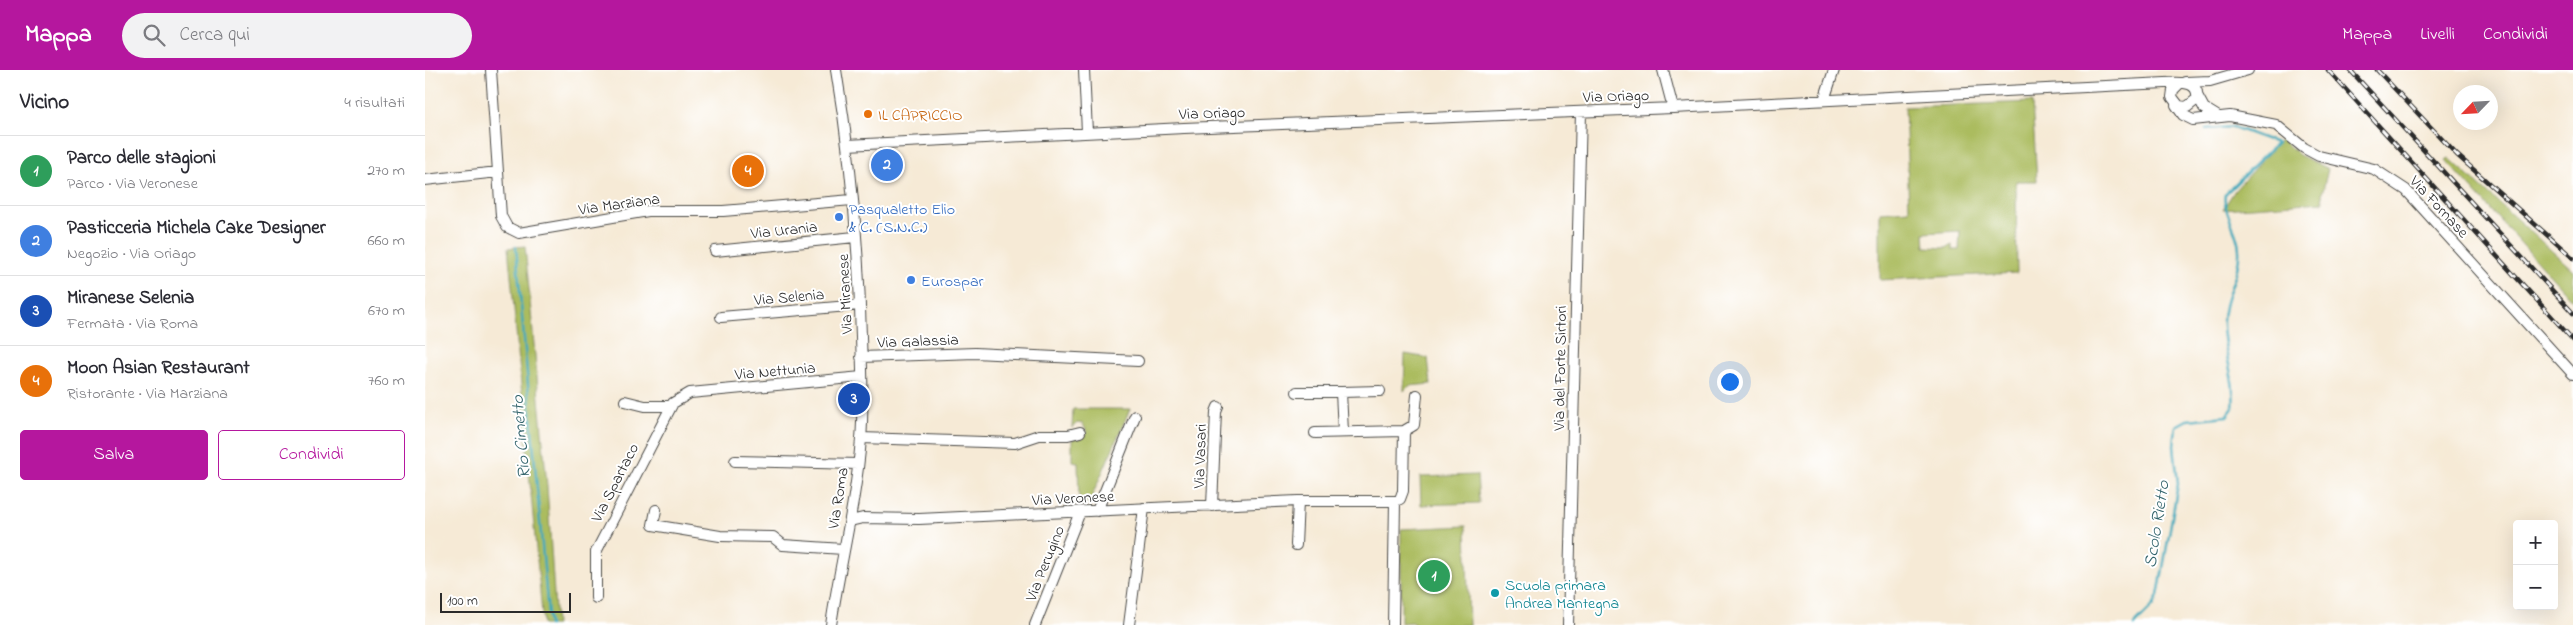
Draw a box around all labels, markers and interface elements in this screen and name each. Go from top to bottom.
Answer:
search box [122,13,472,58]
text: Mappa [25,18,92,53]
icon: search [140,21,168,49]
text: Cerca qui [180,22,250,49]
text: Mappa [2342,22,2392,48]
text: Livelli [2420,22,2455,48]
text: Condividi [2483,22,2548,48]
street label: Via Oriago [1581,84,1650,110]
north arrow [2453,85,2498,130]
text: Vicino [20,88,69,118]
text: 4 risultati [344,91,405,115]
street label: Via Oriago [1177,101,1246,127]
place label: IL CAPRICCIO [878,104,963,128]
marker: IL CAPRICCIO [862,108,874,120]
text: Parco delle stagioni [67,145,216,172]
pin: 2 [871,146,903,184]
pin: 4 [732,152,764,190]
text: 1 [33,159,39,183]
text: 270 m [367,159,405,183]
street label: Via Fornase [2403,170,2474,245]
text: Parco · Via Veronese [67,172,198,196]
street label: Via Marziana [576,187,662,223]
place label: Pasqualetto Elio & C. (S.N.C.) [849,198,955,240]
marker: Pasqualetto Elio & C. (S.N.C.) [833,211,845,223]
text: Pasticceria Michela Cake Designer [67,215,326,242]
street label: Via Urania [749,216,819,247]
text: 2 [32,229,40,253]
text: 660 m [368,229,405,253]
text: Negozio · Via Oriago [67,242,196,266]
street label: Via Miranese [832,252,860,336]
place label: Eurospar [921,270,984,294]
marker: Eurospar [905,274,917,286]
street label: Via Selenia [752,283,825,313]
text: Miranese Selenia [67,285,194,312]
text: 3 [33,299,39,323]
text: 670 m [368,299,405,323]
street label: Via del Forte Sirtori [1548,305,1574,432]
text: Fermata · Via Roma [67,312,198,336]
street label: Via Galassia [876,329,959,355]
text: Moon Asian Restaurant [67,355,250,382]
street label: Via Nettunia [733,357,817,388]
text: 4 [33,369,39,393]
text: 760 m [368,369,405,393]
your location [1717,369,1743,395]
pin: 3 [838,380,870,418]
text: Ristorante · Via Marziana [67,382,228,406]
water label: Rio Cimetto [505,393,539,480]
street label: Via Vasari [1188,423,1214,490]
button: Salva [20,430,208,480]
button: Condividi [218,430,405,480]
street label: Via Spartaco [585,439,646,527]
street label: Via Roma [822,466,856,532]
water label: Scolo Rietto [2138,478,2178,570]
street label: Via Veronese [1030,485,1116,513]
map controls [2513,520,2558,610]
button: + [2513,520,2558,565]
street label: Via Perugino [1019,522,1072,606]
pin: 1 [1418,557,1450,595]
button: − [2513,565,2558,610]
place label: Scuola primara Andrea Mantegna [1505,574,1619,616]
marker: Scuola primara Andrea Mantegna [1489,587,1501,599]
scale bar [440,590,571,613]
text: 100 m [447,591,478,612]

